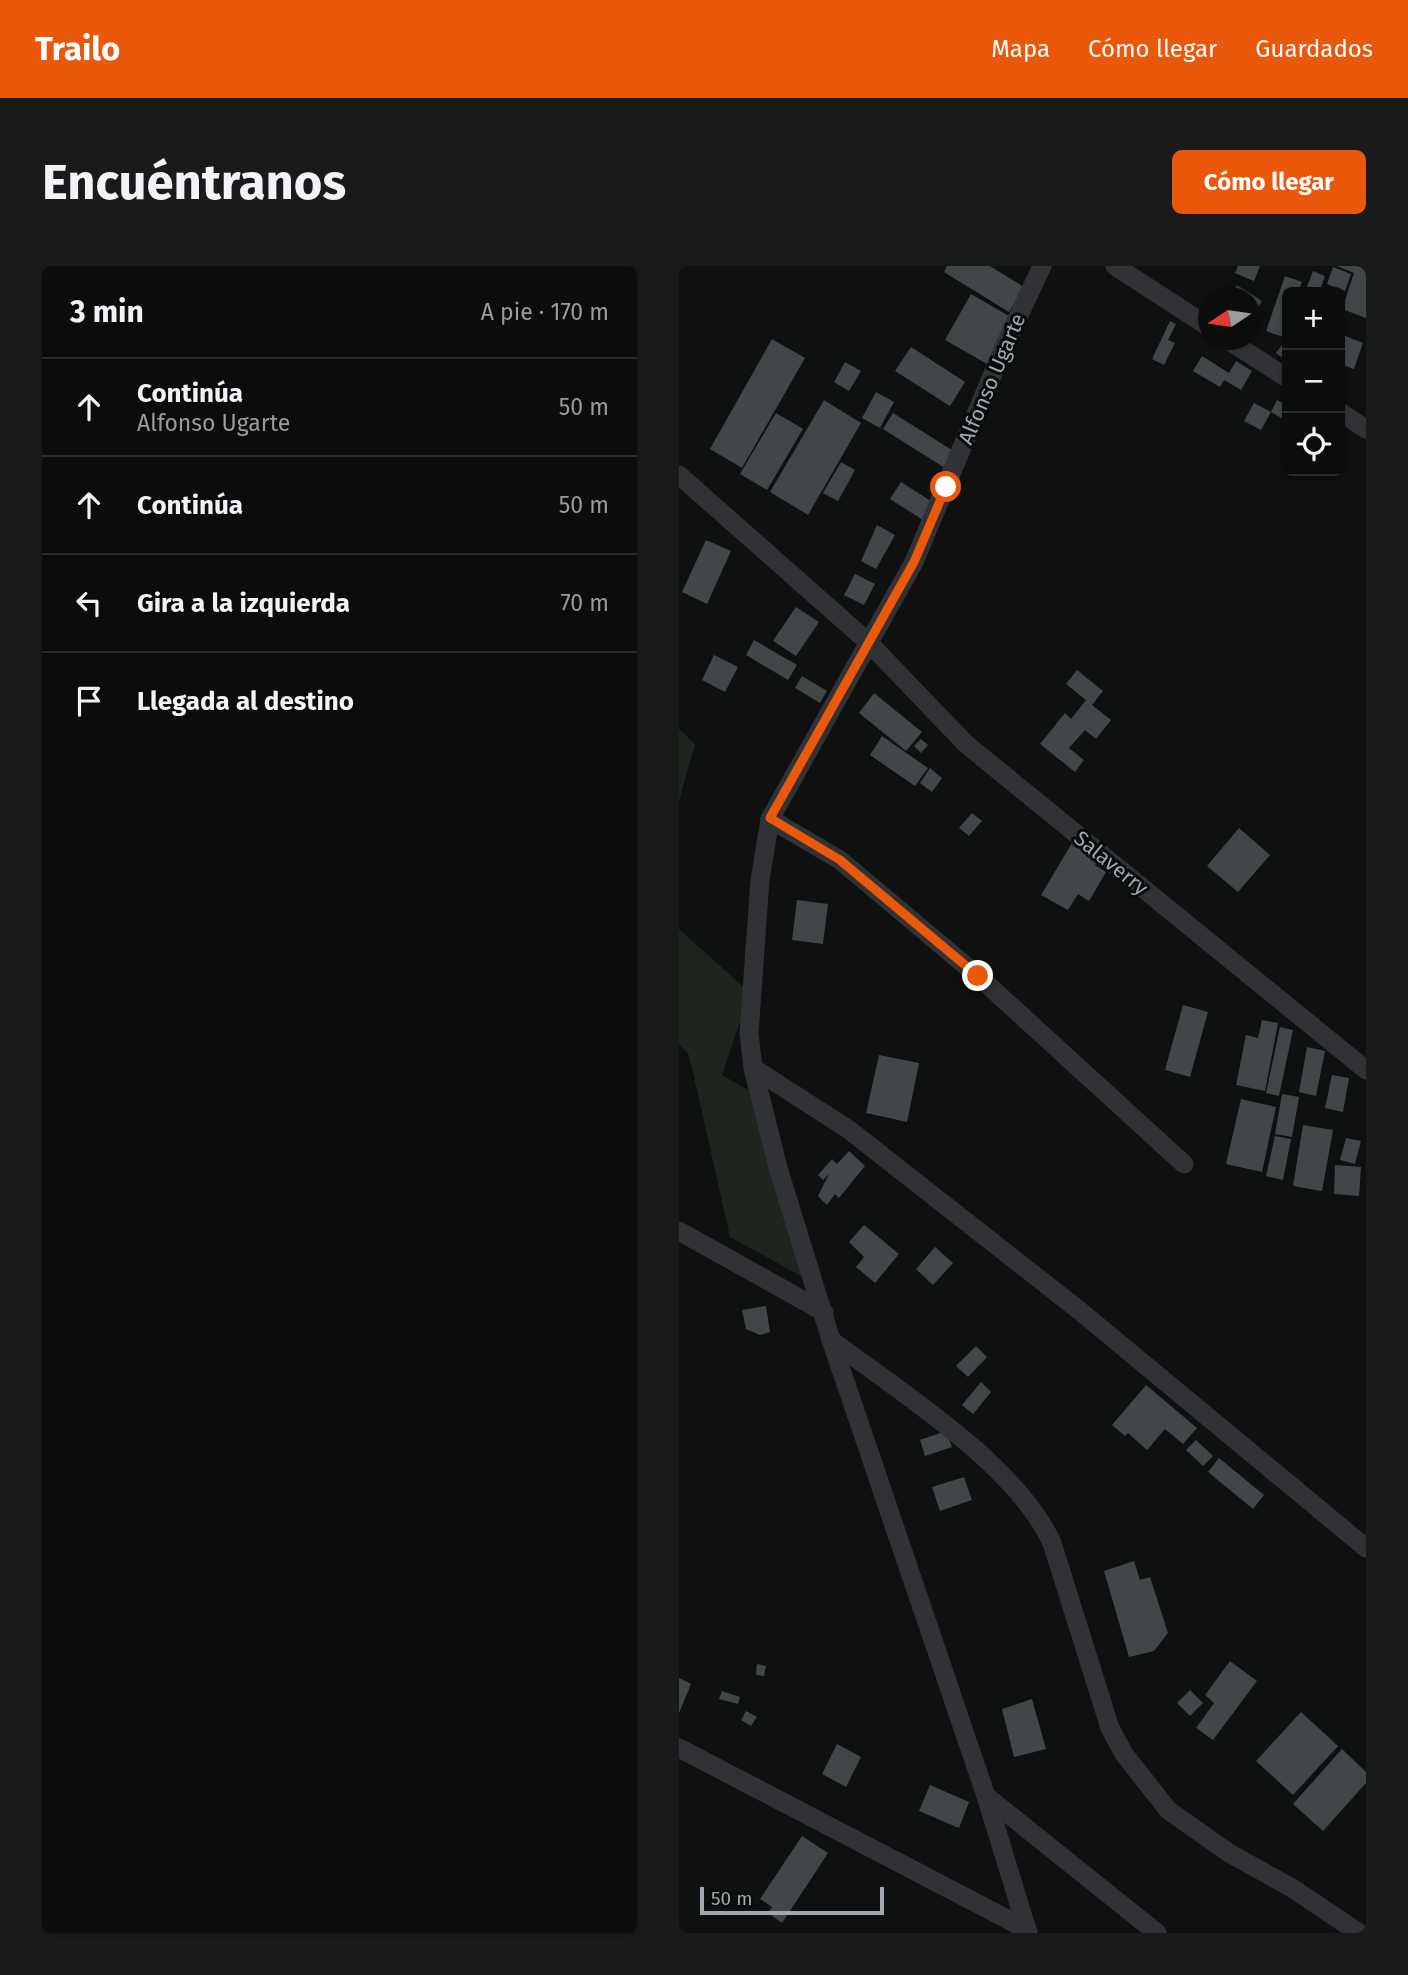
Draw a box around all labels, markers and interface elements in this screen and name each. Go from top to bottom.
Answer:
text: Trailo [35,29,120,69]
text: Mapa [991,35,1050,63]
text: Cómo llegar [1088,35,1217,63]
text: Guardados [1255,35,1373,63]
button: Cómo llegar [1172,150,1366,214]
text: Encuéntranos [42,153,346,212]
north arrow [1198,287,1261,350]
map controls [1282,287,1345,476]
button: + [1282,287,1345,350]
text: 3 min [70,294,144,330]
text: A pie · 170 m [481,298,609,326]
street label: Alfonso Ugarte [953,310,1031,448]
button: − [1282,350,1345,413]
text: Continúa [137,378,243,409]
icon: ahead [70,388,108,426]
text: 50 m [559,393,609,421]
text: Alfonso Ugarte [137,409,290,437]
button: locate [1282,413,1345,476]
route start [930,471,961,502]
icon: ahead [70,486,108,524]
text: Continúa [137,490,243,521]
text: 50 m [559,491,609,519]
icon: left [70,584,108,622]
text: Gira a la izquierda [137,588,350,619]
text: 70 m [560,589,609,617]
icon: arrive [70,682,108,720]
text: Llegada al destino [137,686,354,717]
street label: Salaverry [1069,825,1154,901]
route end [962,960,993,991]
scale bar [700,1884,884,1916]
text: 50 m [711,1887,752,1910]

